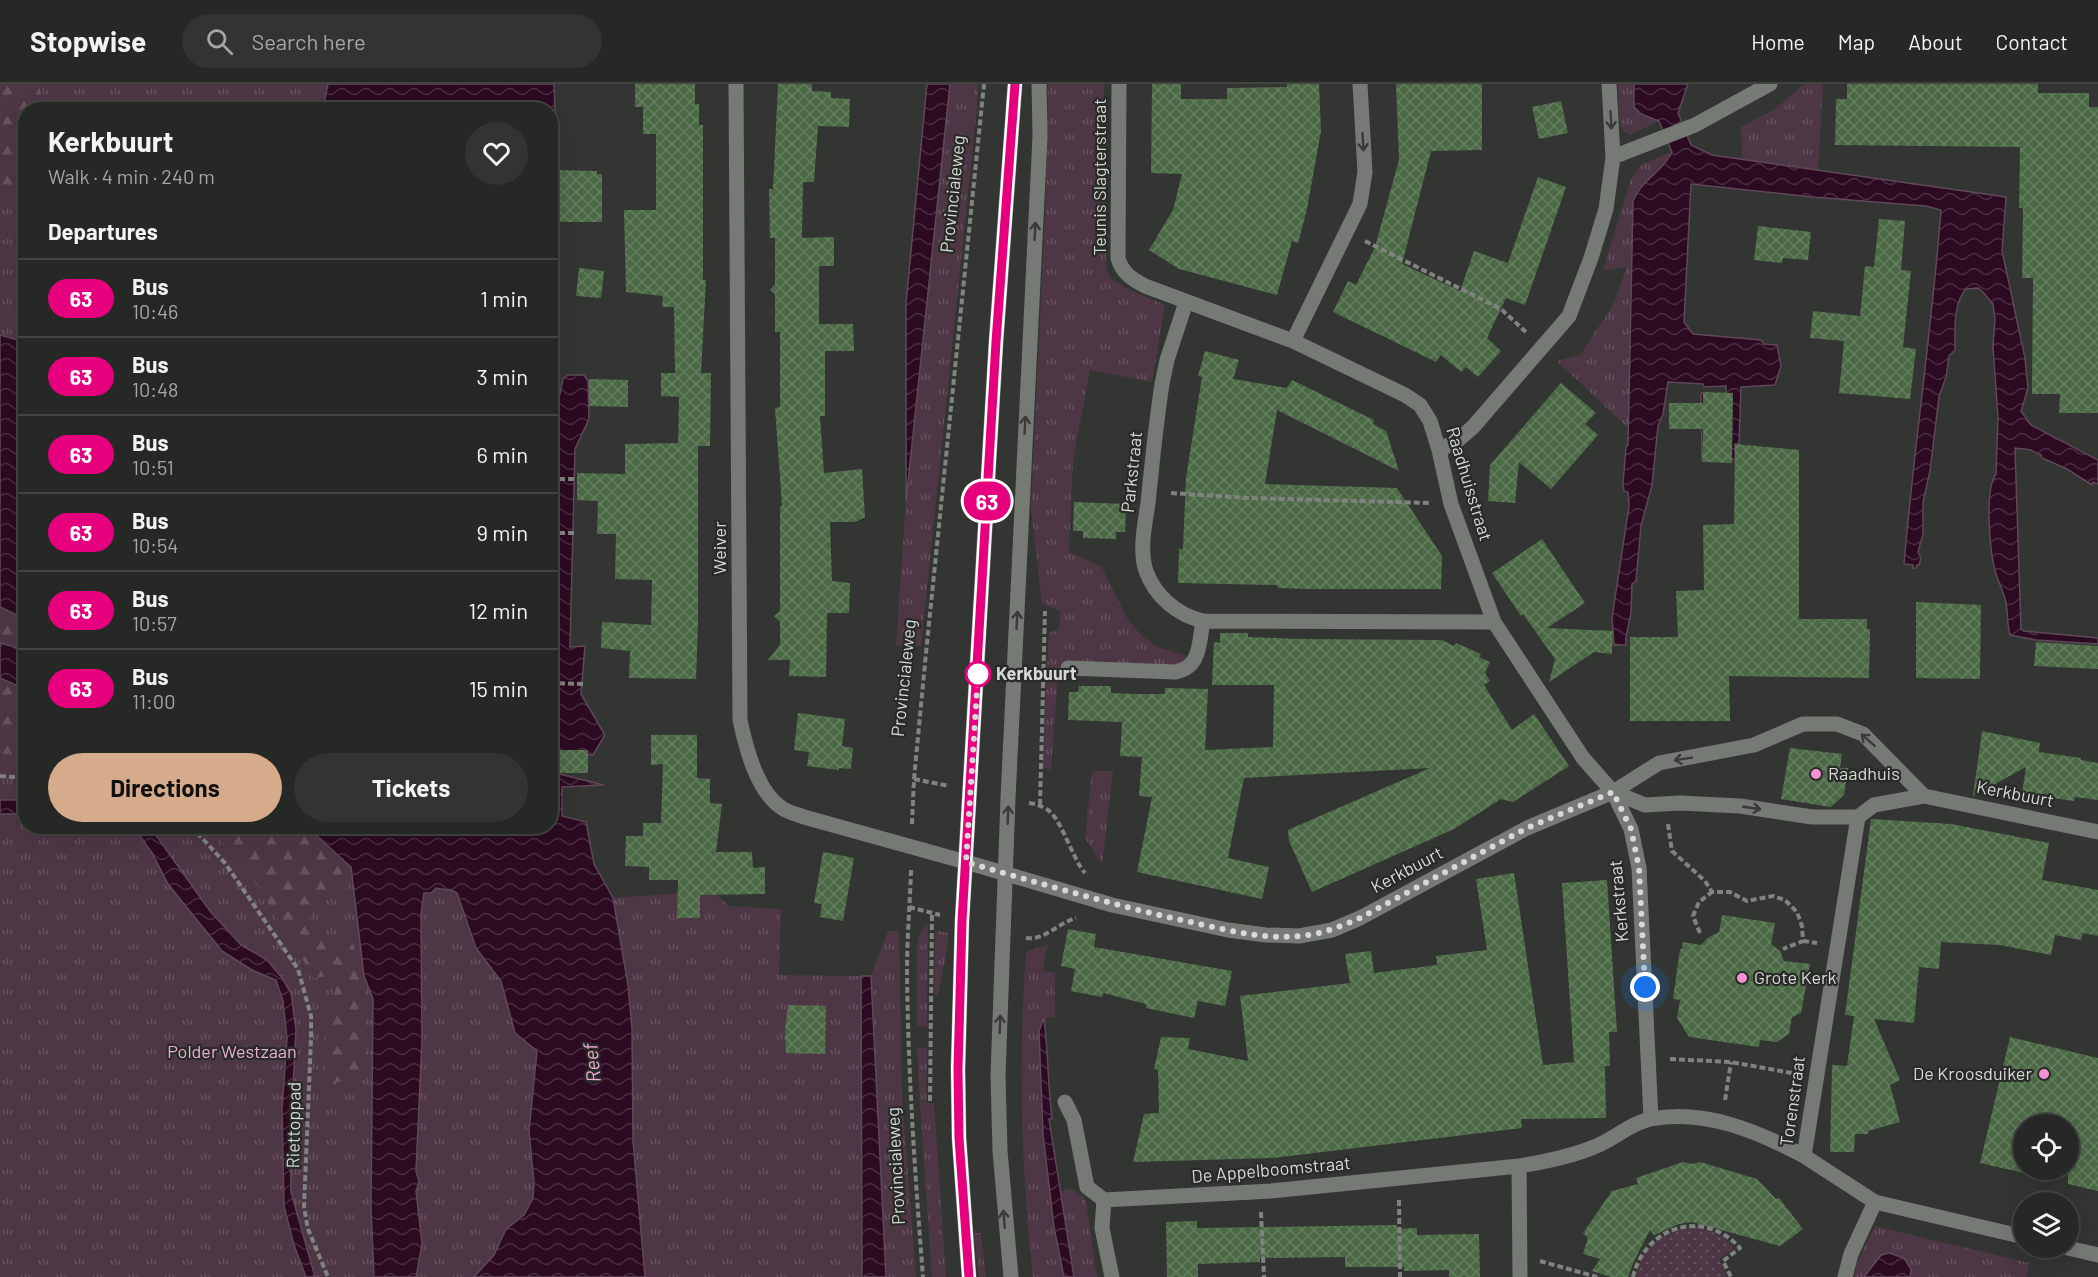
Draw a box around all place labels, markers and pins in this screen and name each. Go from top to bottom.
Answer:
marker: Kerkbuurt [965,661,991,687]
place label: Kerkbuurt [996,662,1077,684]
place label: Raadhuis [1828,762,1900,784]
marker: Raadhuis [1809,767,1823,781]
place label: Grote Kerk [1754,966,1837,988]
marker: Grote Kerk [1735,971,1749,985]
place label: De Kroosduiker [1913,1062,2032,1084]
marker: De Kroosduiker [2037,1067,2051,1081]

